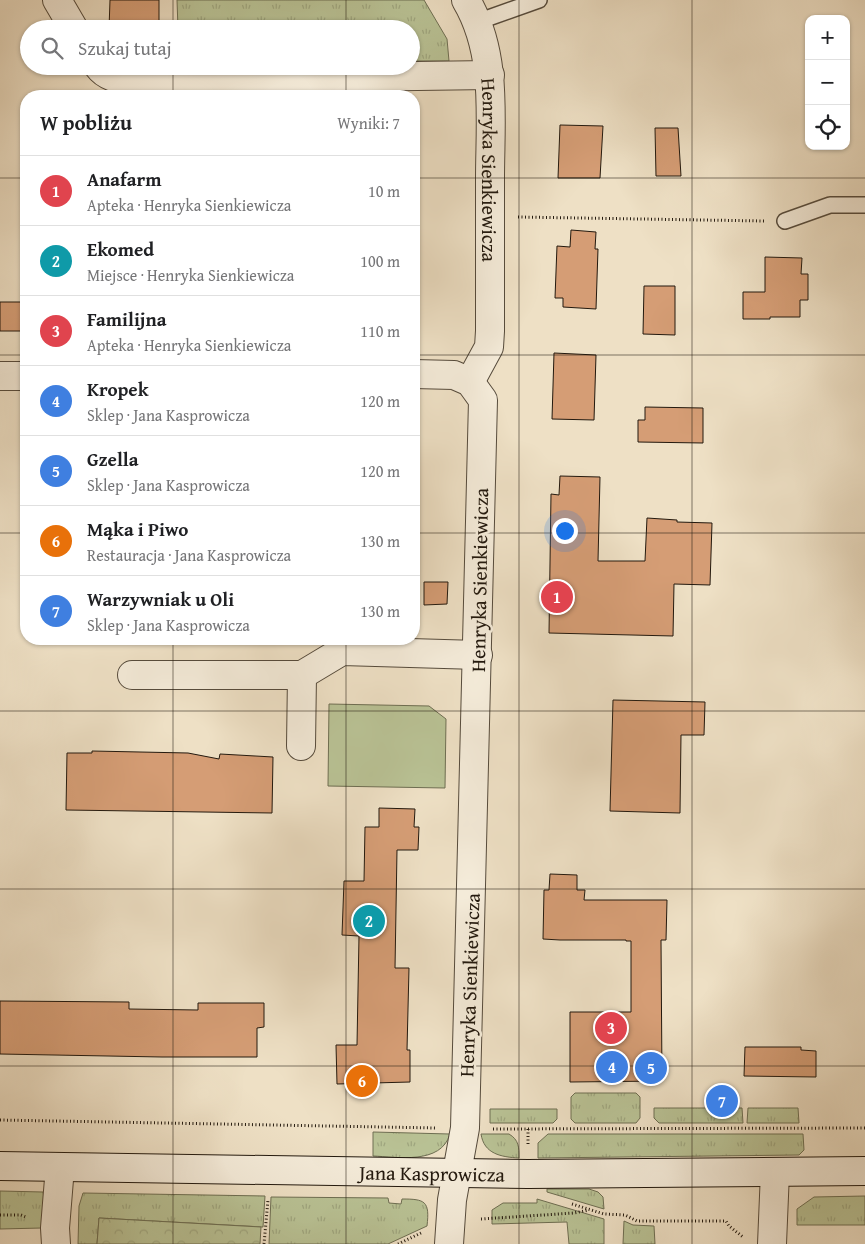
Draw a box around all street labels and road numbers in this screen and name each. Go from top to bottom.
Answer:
street label: Henryka Sienkiewicza [475,77,505,263]
street label: Henryka Sienkiewicza [463,487,495,672]
street label: Henryka Sienkiewicza [451,892,487,1078]
street label: Jana Kasprowicza [356,1157,506,1188]

